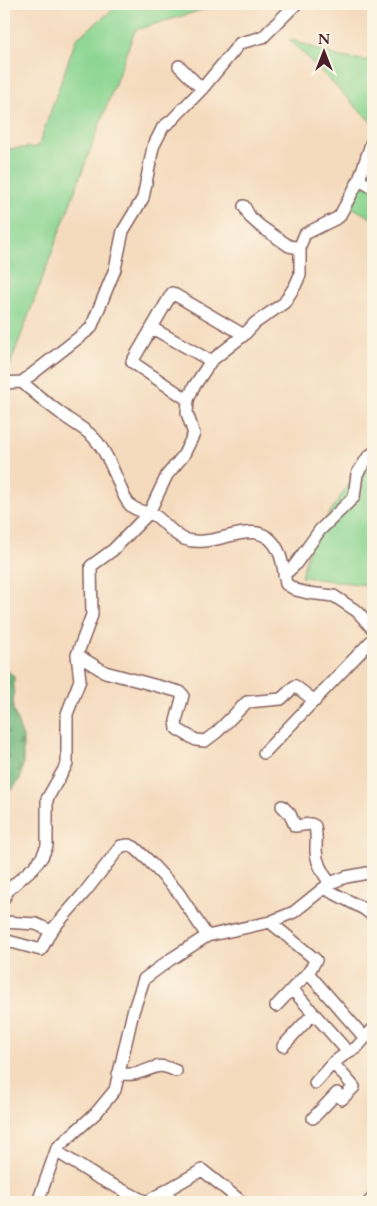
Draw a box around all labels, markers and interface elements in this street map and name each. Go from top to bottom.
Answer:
north arrow [300,28,350,78]
text: N [318,30,330,49]

